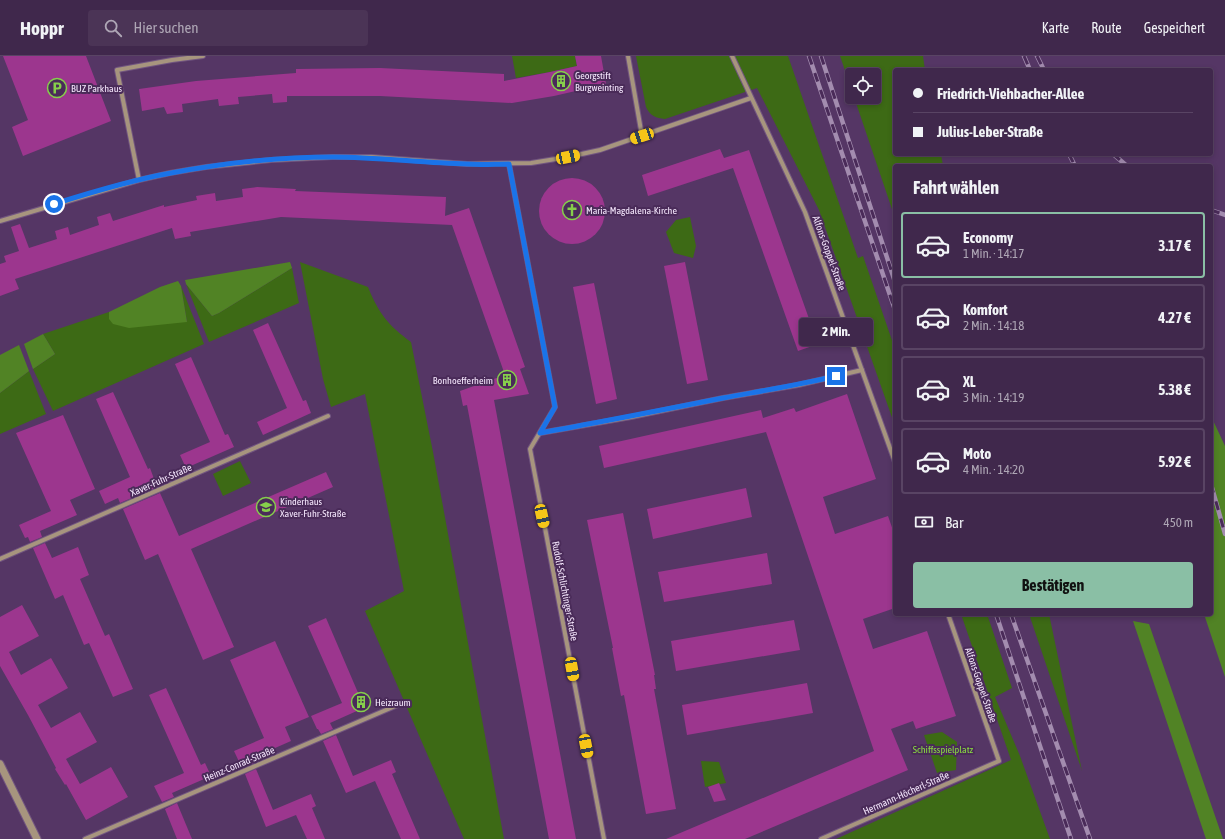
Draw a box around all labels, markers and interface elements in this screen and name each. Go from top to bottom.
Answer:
search box [88,10,368,46]
text: Hoppr [20,17,64,39]
icon: search [102,17,124,39]
text: Hier suchen [134,19,199,36]
text: Karte [1042,20,1069,36]
text: Route [1091,20,1122,36]
text: Gespeichert [1144,20,1205,36]
map controls [845,68,881,104]
button: locate [845,68,881,104]
building icon: Georgstift Burgweinting [550,70,572,92]
place label: Georgstift Burgweinting [575,70,624,93]
parking icon: BUZ Parkhaus [46,77,68,99]
place label: BUZ Parkhaus [71,83,123,94]
text: Friedrich-Viehbacher-Allee [937,85,1084,102]
text: Julius-Leber-Straße [937,123,1043,140]
car [629,127,655,145]
car [555,149,581,165]
text: Fahrt wählen [913,177,999,198]
route start [45,195,63,213]
church icon: Maria-Magdalena-Kirche [561,199,583,221]
place label: Maria-Magdalena-Kirche [586,205,677,216]
street label: Alfons-Goppel-Straße [810,214,848,292]
icon: car [915,227,951,263]
text: Economy [963,229,1013,246]
text: 3.17 € [1158,237,1191,254]
text: 1 Min. · 14:17 [963,246,1024,261]
icon: car [915,299,951,335]
text: Komfort [963,301,1008,318]
text: 4.27 € [1158,309,1191,326]
callout: 2 Min. [799,318,873,346]
text: 2 Min. · 14:18 [963,318,1024,333]
text: 2 Min. [822,324,850,339]
route end [827,367,845,385]
building icon: Bonhoefferheim [496,369,518,391]
icon: car [915,371,951,407]
text: XL [963,373,976,390]
place label: Bonhoefferheim [433,375,493,386]
text: 5.38 € [1158,381,1191,398]
text: 3 Min. · 14:19 [963,390,1024,405]
icon: car [915,443,951,479]
text: Moto [963,445,991,462]
text: 5.92 € [1158,453,1191,470]
street label: Xaver-Fuhr-Straße [129,461,194,498]
text: 4 Min. · 14:20 [963,462,1024,477]
school or university icon: Kinderhaus Xaver-Fuhr-Straße [255,496,277,518]
place label: Kinderhaus Xaver-Fuhr-Straße [280,496,346,519]
car [534,503,550,529]
icon: cash [913,511,935,533]
text: Bar [945,514,964,531]
text: 450 m [1164,515,1193,530]
street label: Rudolf-Schlichtinger-Straße [550,540,580,642]
button: Bestätigen [913,562,1193,608]
street label: Alfons-Goppel-Straße [963,646,999,724]
car [564,656,580,682]
building icon: Heizraum [350,691,372,713]
place label: Heizraum [375,697,411,708]
car [578,733,594,759]
street label: Heinz-Conrad-Straße [202,744,277,784]
park label: Schiffsspielplatz [913,744,974,755]
street label: Hermann-Höcherl-Straße [861,769,951,817]

